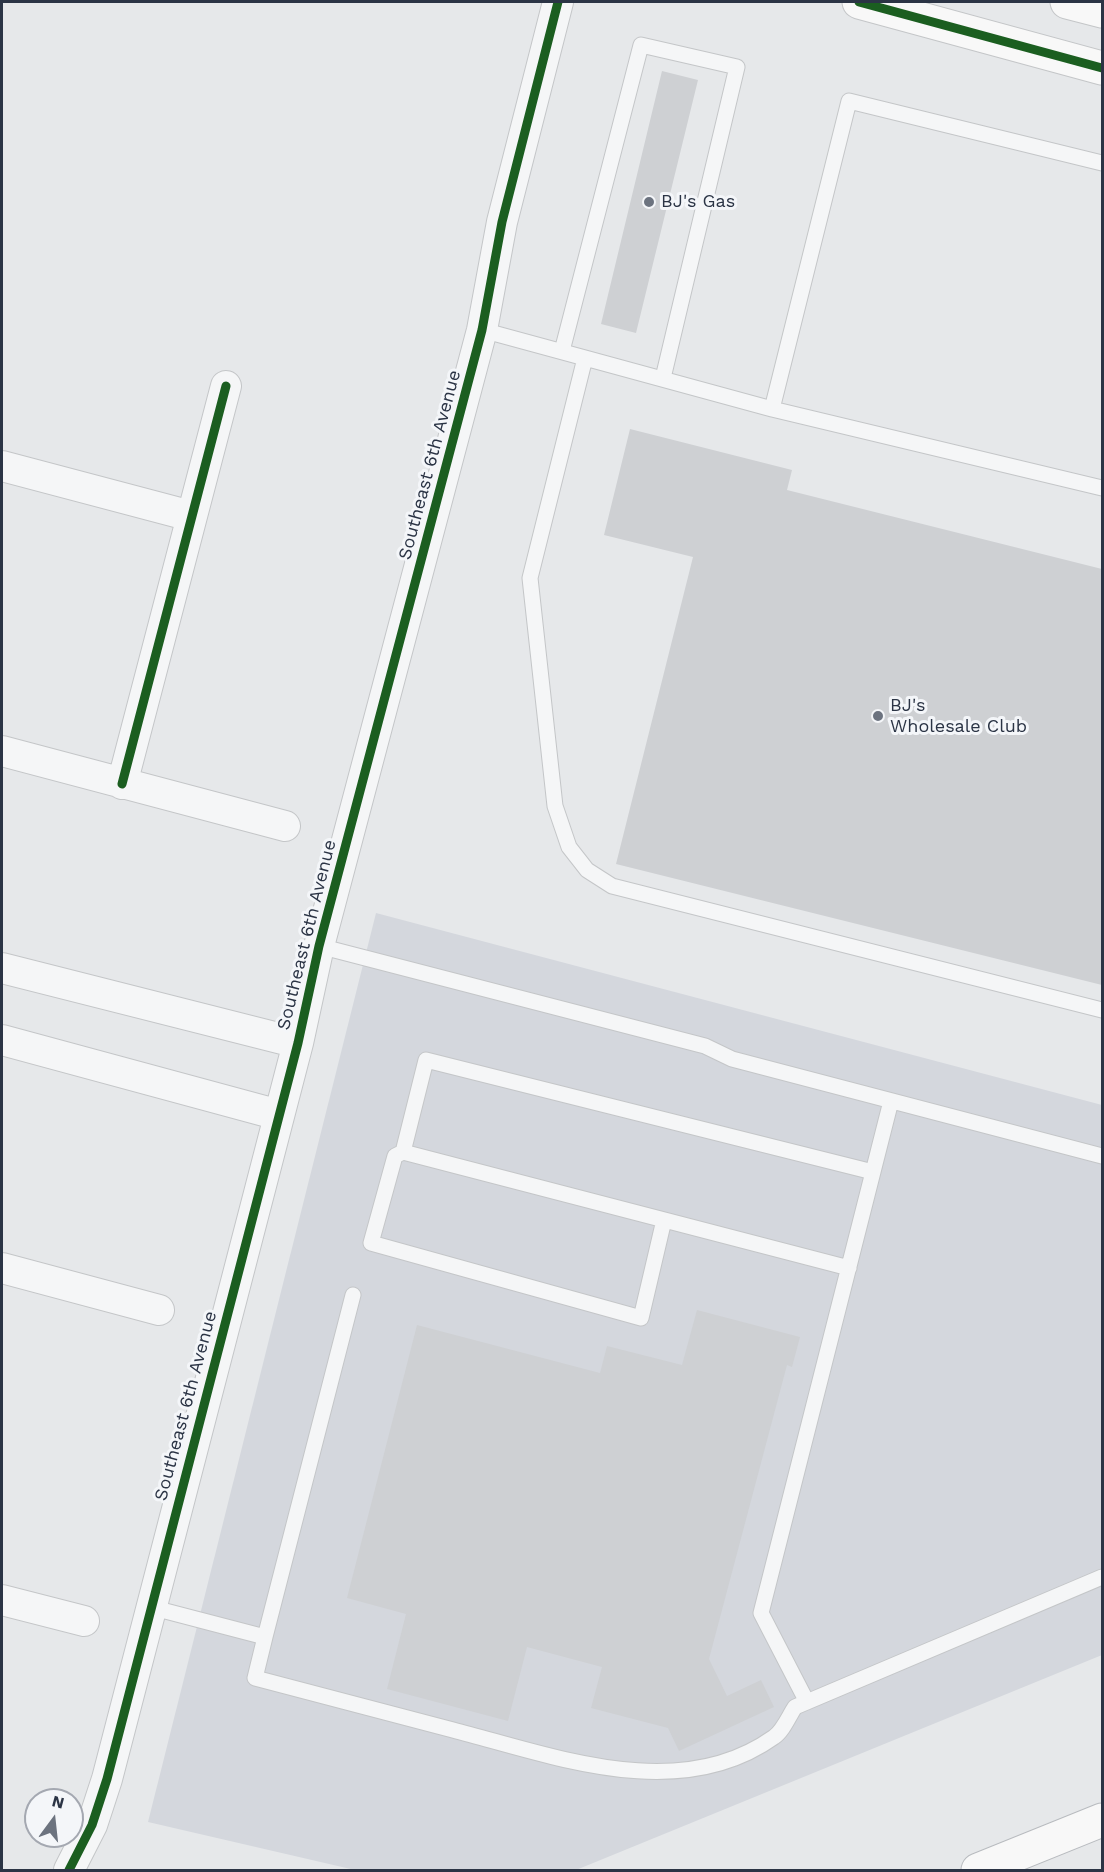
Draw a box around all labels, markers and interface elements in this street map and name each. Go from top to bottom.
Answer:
place label: BJ's Gas [661,191,735,213]
marker: BJ's Gas [642,195,656,209]
street label: Southeast 6th Avenue [394,368,466,562]
place label: BJ's Wholesale Club [890,695,1027,738]
marker: BJ's Wholesale Club [871,709,885,723]
street label: Southeast 6th Avenue [273,838,341,1032]
street label: Southeast 6th Avenue [150,1309,222,1503]
north arrow [24,1788,84,1848]
text: N [50,1791,66,1813]

